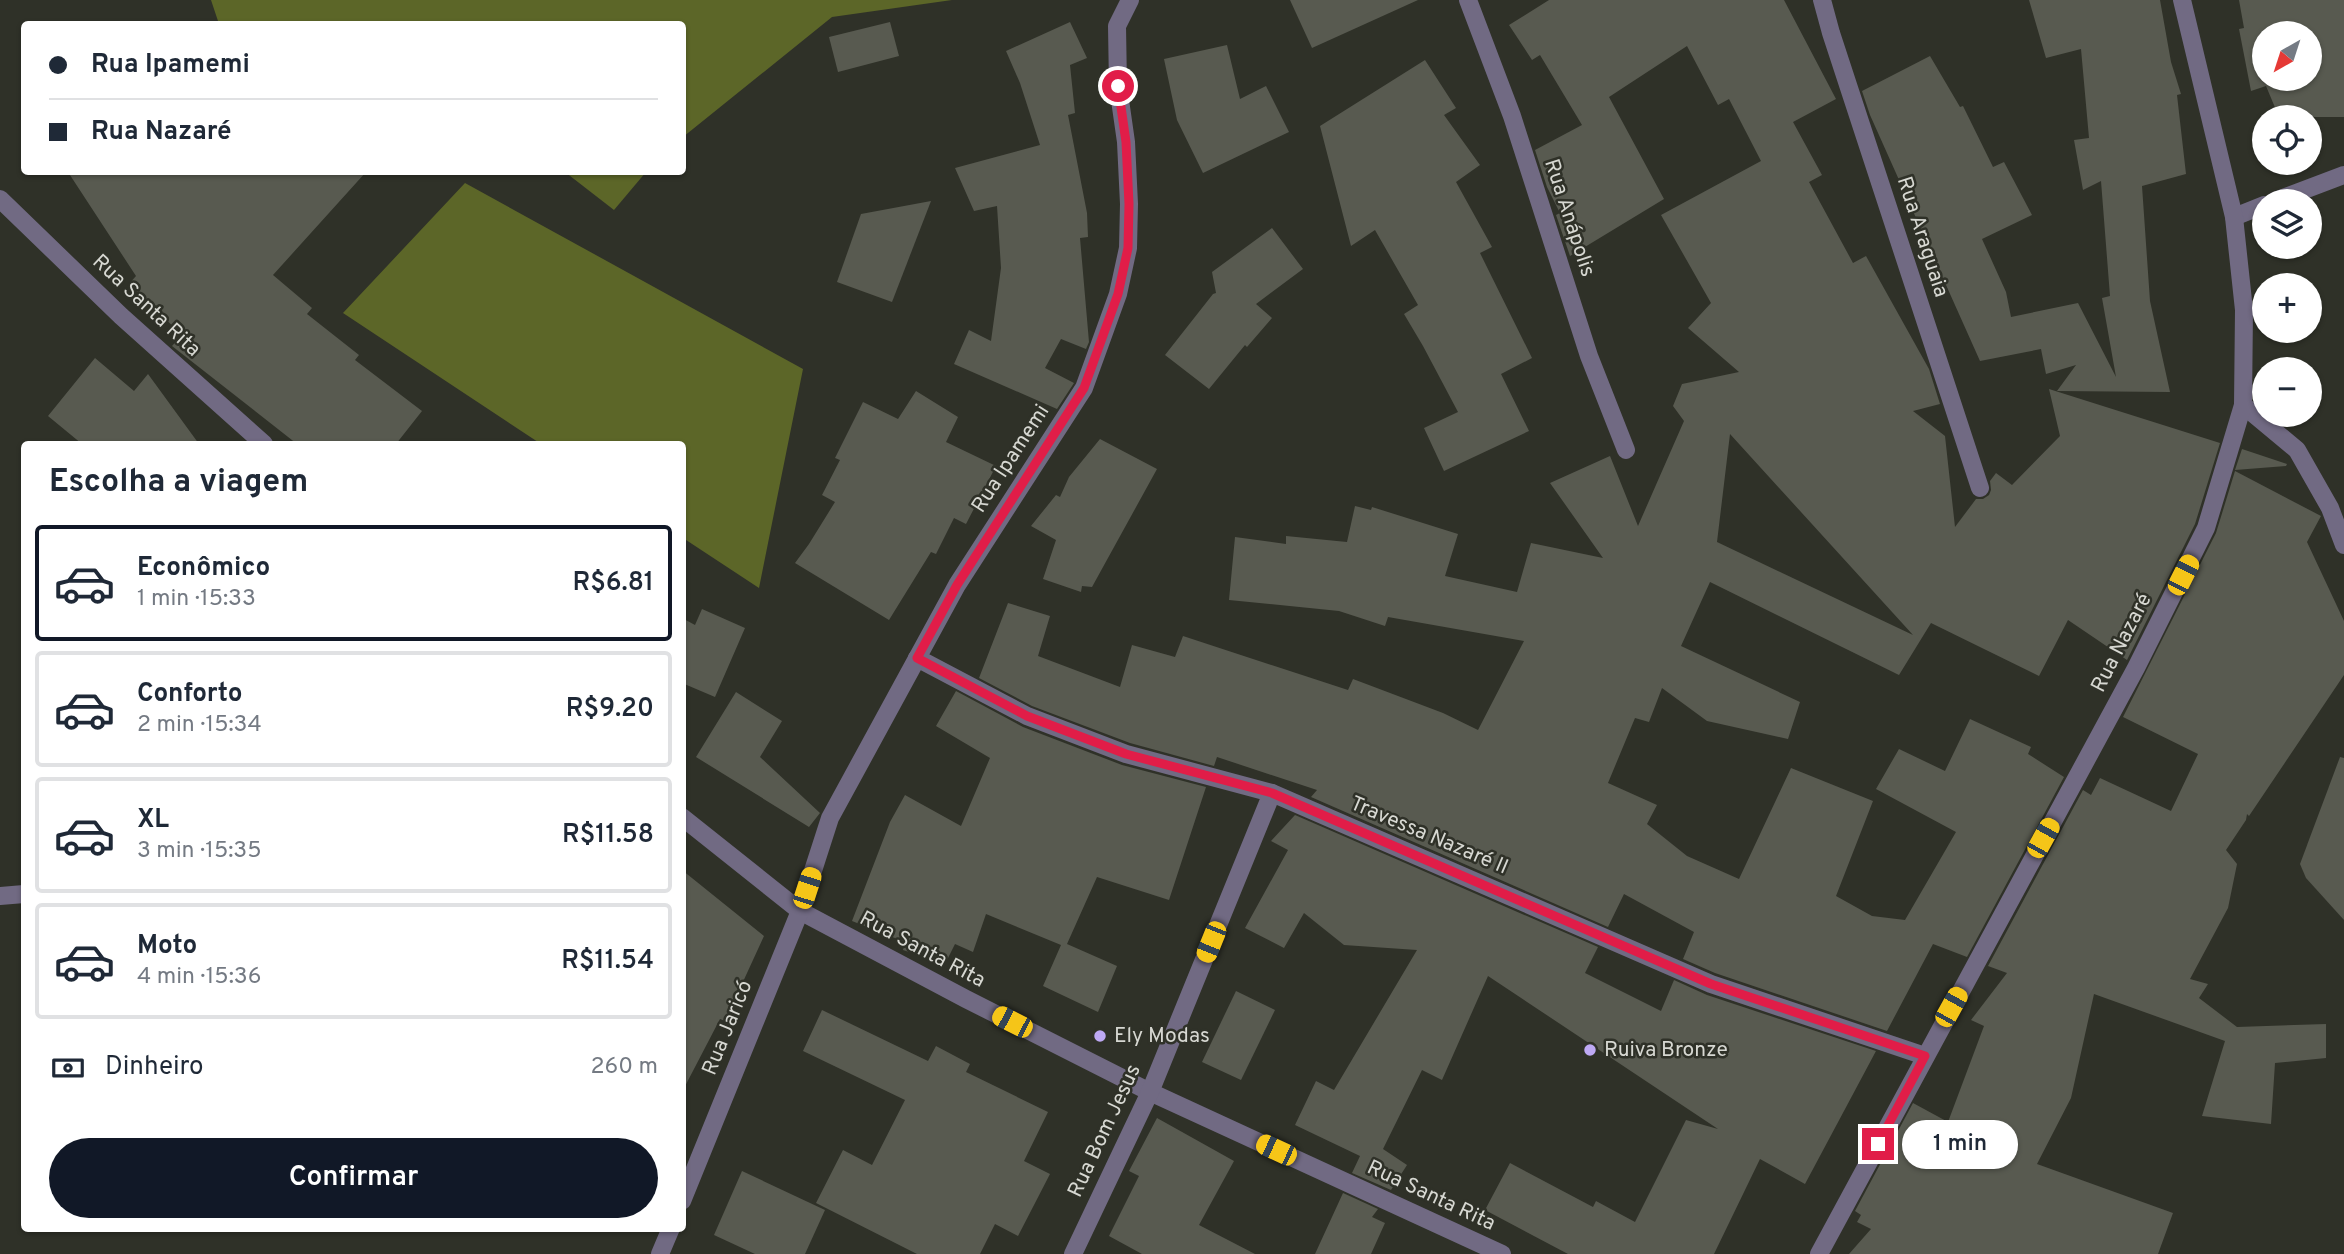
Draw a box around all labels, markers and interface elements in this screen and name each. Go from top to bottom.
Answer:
north arrow [2252,21,2322,91]
map controls [2252,21,2322,427]
text: Rua Ipamemi [91,49,250,82]
route start [1102,70,1134,102]
button: locate [2252,105,2322,175]
text: Rua Nazaré [91,116,232,149]
street label: Rua Anápolis [1537,156,1601,280]
street label: Rua Araguaia [1890,173,1954,301]
button: layers [2252,189,2322,259]
street label: Rua Santa Rita [86,249,206,363]
button: + [2252,273,2322,343]
button: − [2252,357,2322,427]
street label: Rua Ipamemi [966,400,1056,518]
text: Escolha a viagem [49,463,308,503]
icon: car [53,552,116,615]
text: Econômico [137,552,270,585]
car [2165,552,2202,598]
text: R$6.81 [572,567,654,600]
text: 1 min · 15:33 [137,585,256,614]
street label: Rua Nazaré [2086,589,2158,697]
icon: car [53,678,116,741]
text: Conforto [137,678,243,711]
text: R$9.20 [566,693,654,726]
text: 2 min · 15:34 [137,711,262,740]
street label: Travessa Nazaré II [1346,791,1512,881]
icon: car [53,804,116,867]
text: XL [137,804,169,837]
car [2024,815,2063,861]
text: R$11.58 [562,819,654,852]
text: 3 min · 15:35 [137,837,262,866]
car [791,865,824,911]
street label: Rua Santa Rita [854,905,990,995]
car [1194,919,1229,965]
icon: car [53,930,116,993]
text: Moto [137,930,197,963]
text: R$11.54 [561,945,654,978]
text: 4 min · 15:36 [137,963,261,992]
street label: Rua Jaricó [697,977,759,1079]
car [1932,984,1971,1030]
car [989,1003,1036,1041]
place label: Ely Modas [1114,1023,1210,1050]
marker: Ely Modas [1092,1028,1108,1044]
place label: Ruiva Bronze [1604,1037,1728,1064]
marker: Ruiva Bronze [1582,1042,1598,1058]
icon: cash [49,1049,87,1087]
text: Dinheiro [105,1051,204,1084]
text: 260 m [591,1053,658,1082]
street label: Rua Bom Jesus [1062,1060,1148,1202]
callout: 1 min [1902,1120,2018,1168]
route end [1862,1128,1894,1160]
text: 1 min [1933,1130,1987,1159]
car [1253,1132,1300,1168]
button: Confirmar [49,1138,658,1218]
street label: Rua Santa Rita [1362,1154,1500,1238]

